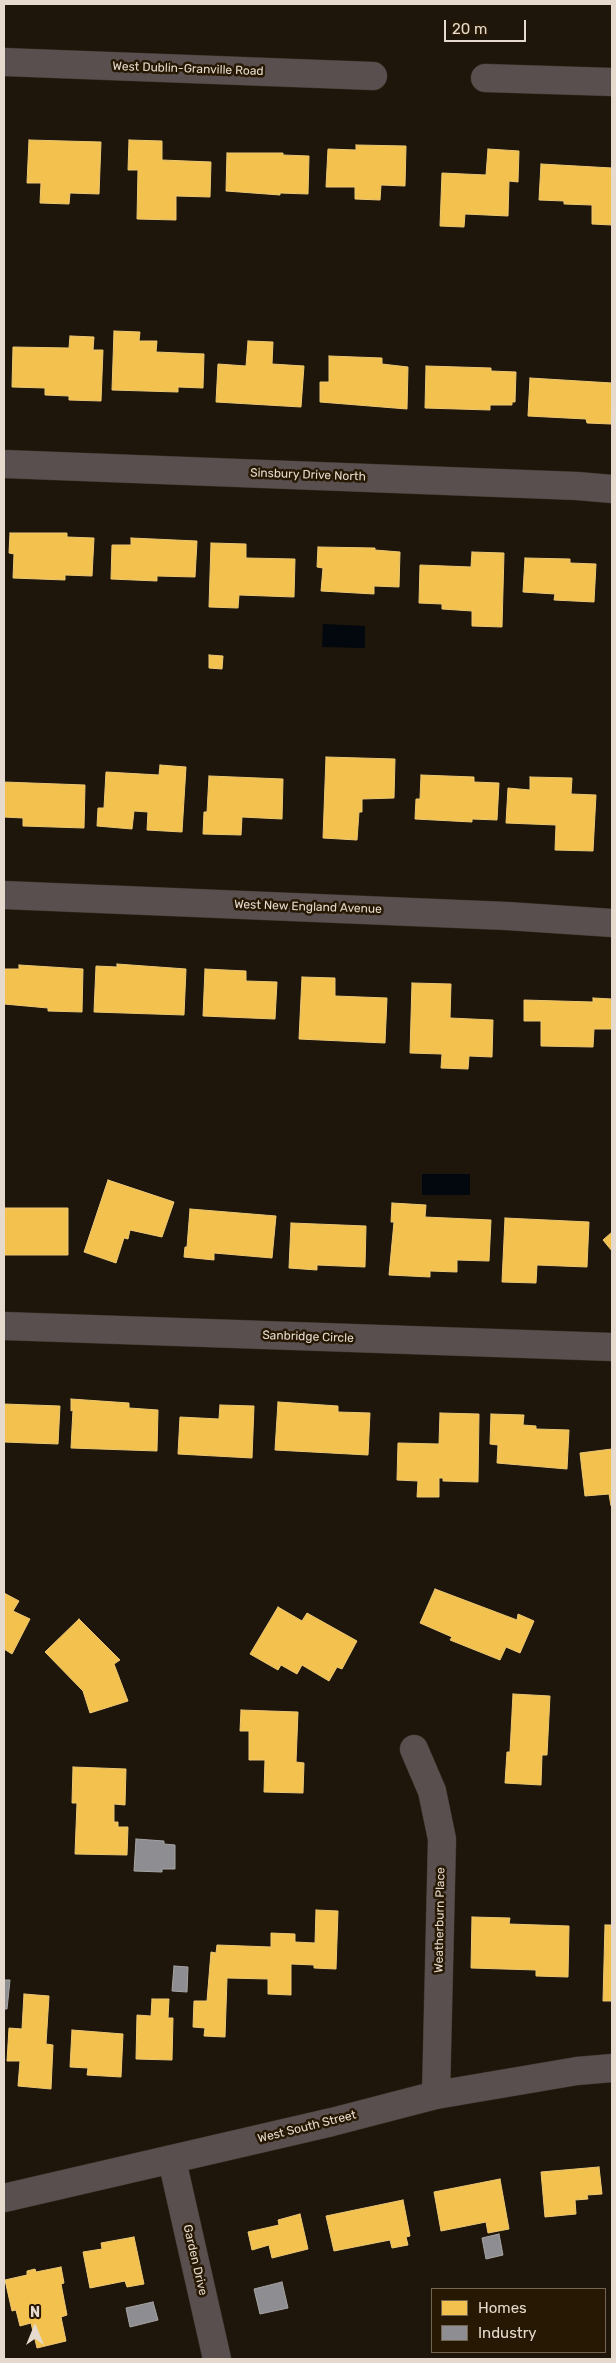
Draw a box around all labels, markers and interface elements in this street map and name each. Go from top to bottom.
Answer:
scale bar [446,10,528,42]
text: 20 m [452,20,487,38]
street label: West Dublin-Granville Road [112,59,264,79]
street label: Sinsbury Drive North [250,466,366,484]
street label: West New England Avenue [234,897,382,917]
street label: Sanbridge Circle [262,1328,354,1346]
street label: Weatherburn Place [432,1867,448,1973]
street label: West South Street [256,2108,358,2146]
street label: Garden Drive [180,2223,210,2297]
legend [431,2288,606,2353]
text: Homes [478,2299,527,2317]
north arrow [10,2303,60,2353]
text: N [30,2304,40,2321]
text: Industry [478,2324,537,2342]

